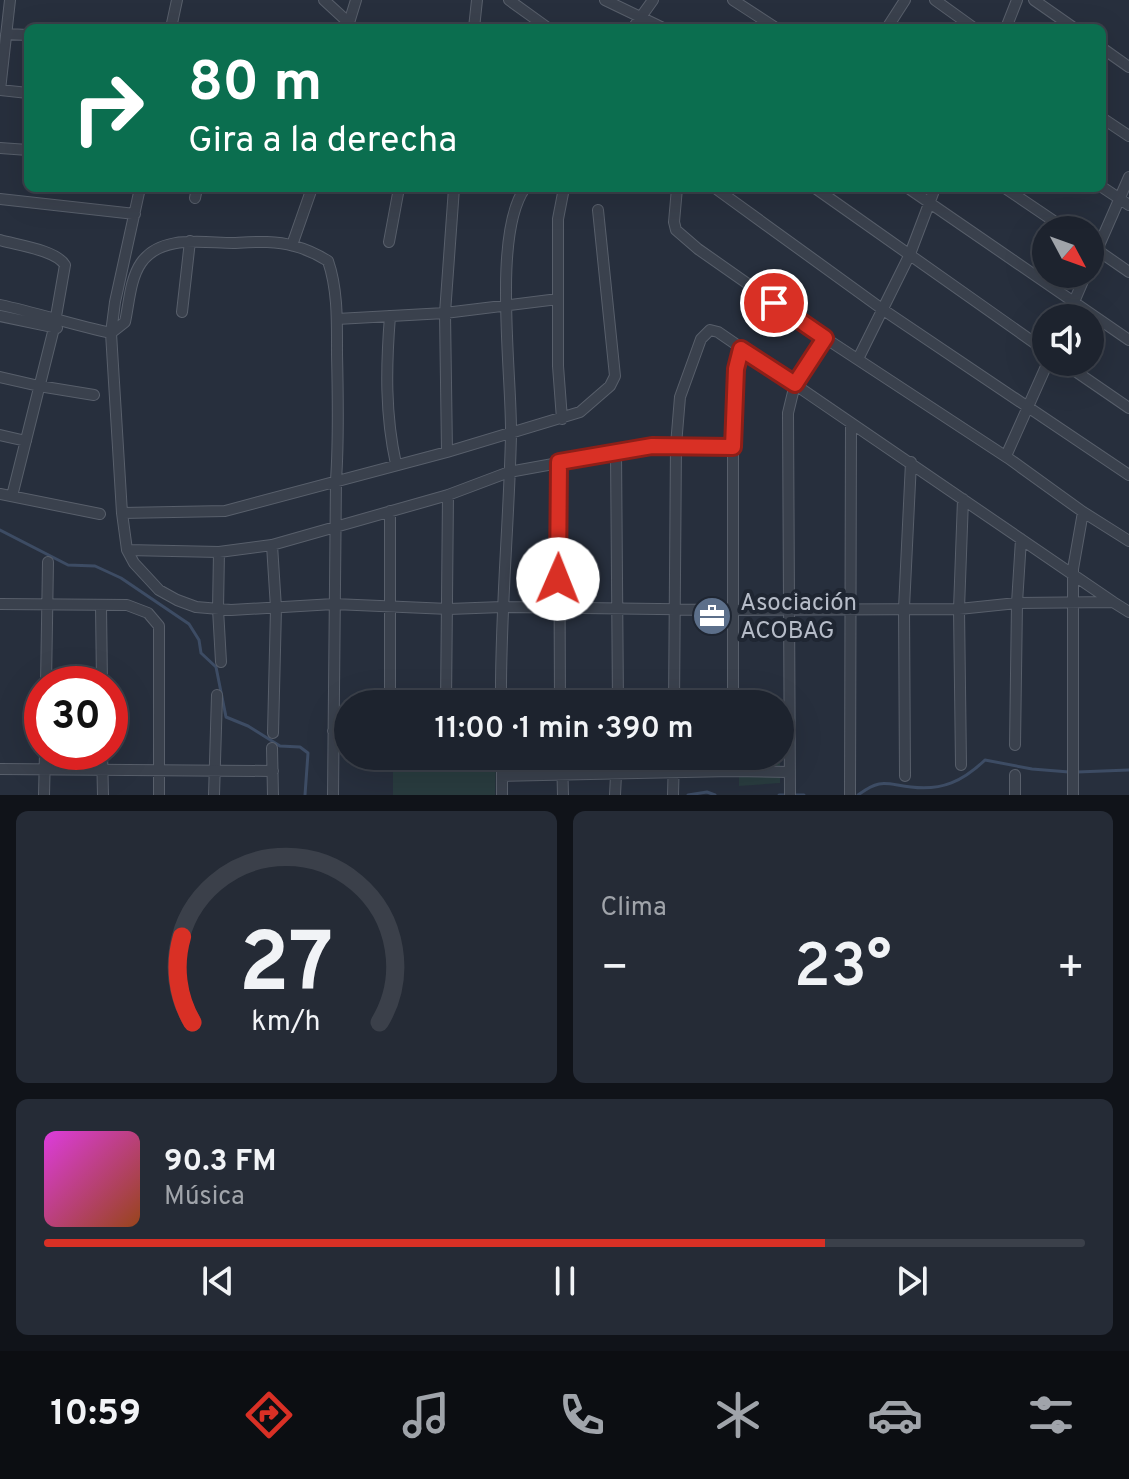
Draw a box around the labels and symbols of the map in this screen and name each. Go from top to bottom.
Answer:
north arrow [1032,216,1104,288]
pin [740,269,808,337]
position arrow [516,537,600,621]
place label: Asociación ACOBAG [740,589,857,647]
office icon: Asociación ACOBAG [691,595,733,637]
speed limit sign: 30 [24,666,128,770]

